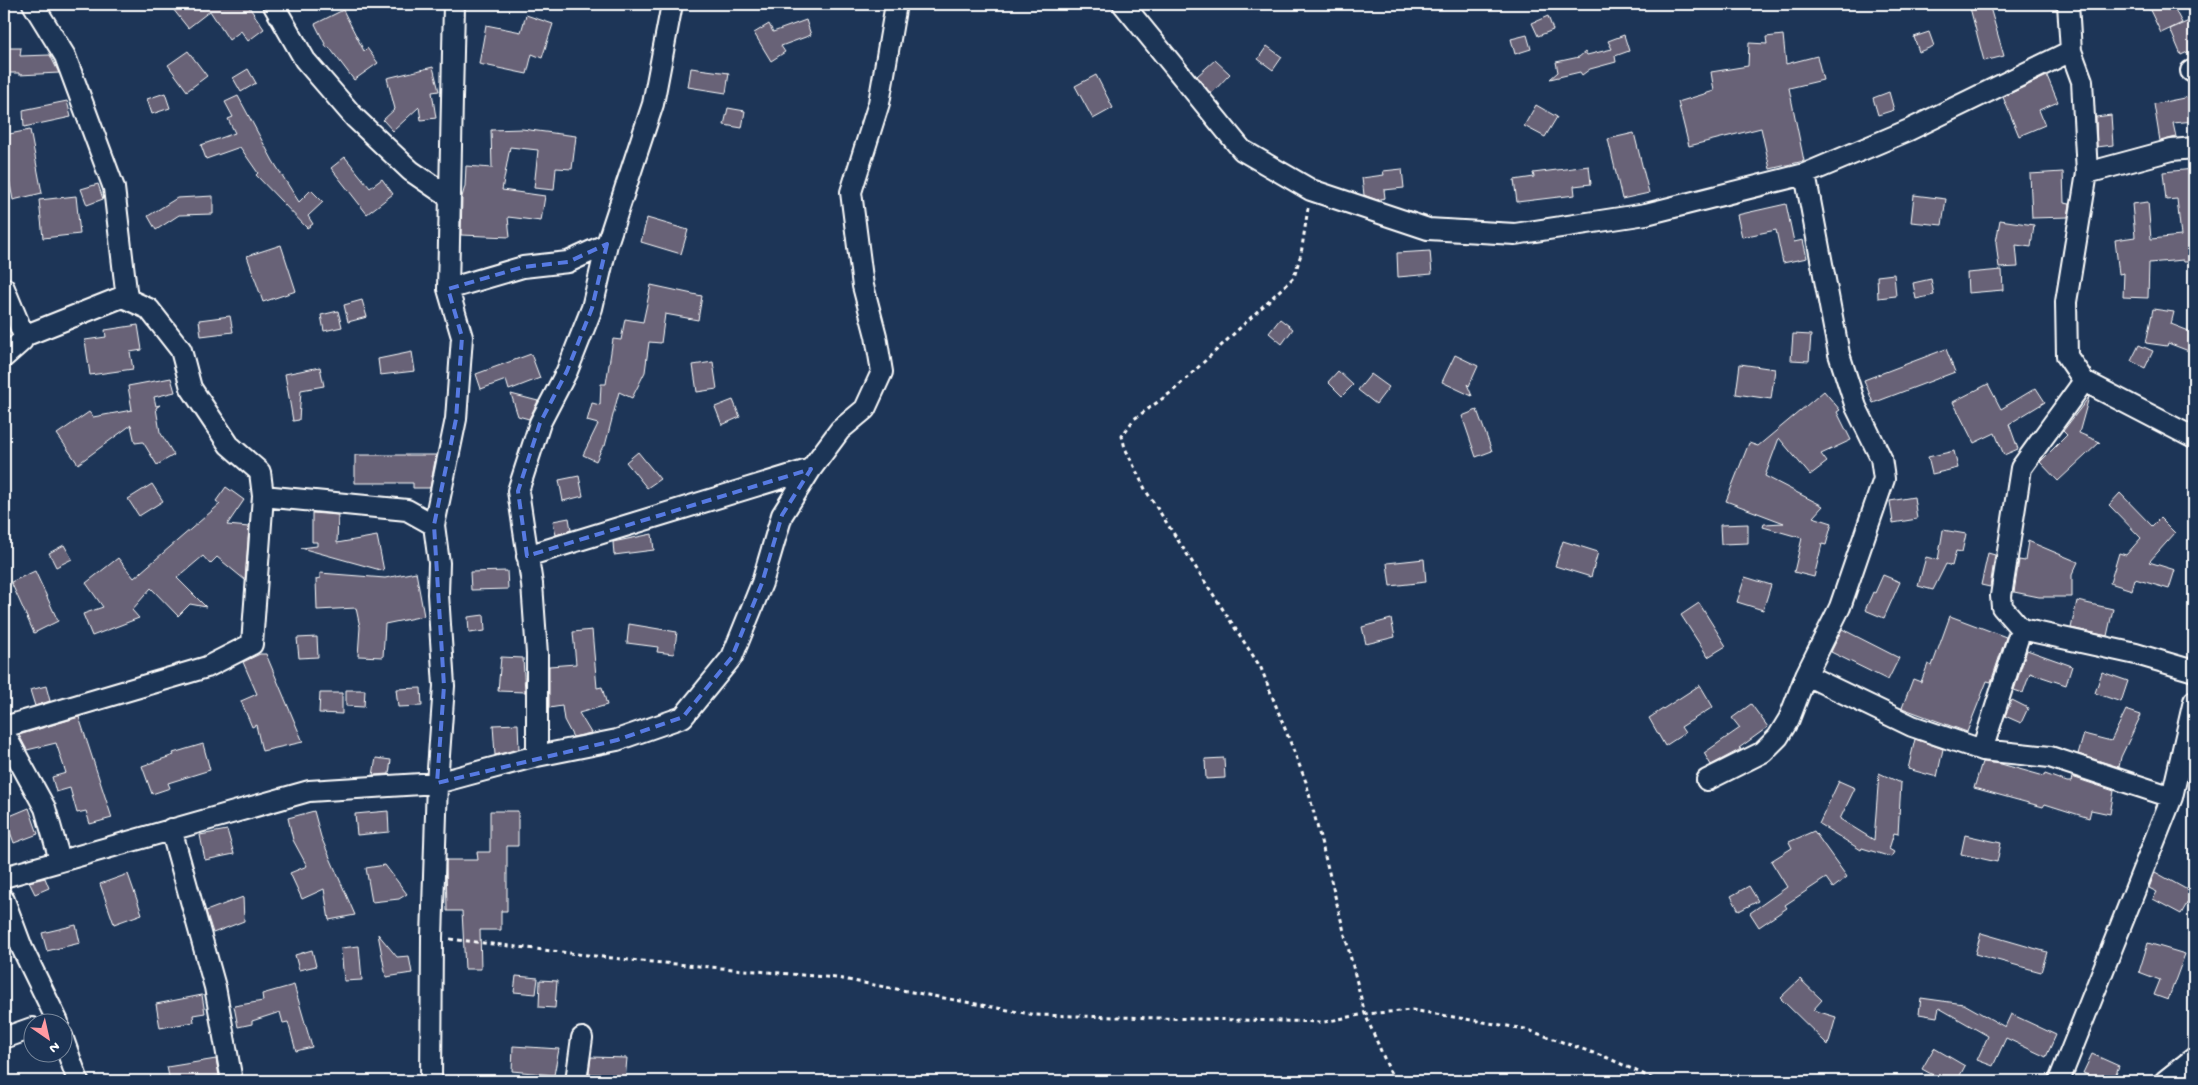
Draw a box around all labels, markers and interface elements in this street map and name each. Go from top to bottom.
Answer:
north arrow [22,1012,72,1062]
text: N [45,1037,62,1056]

